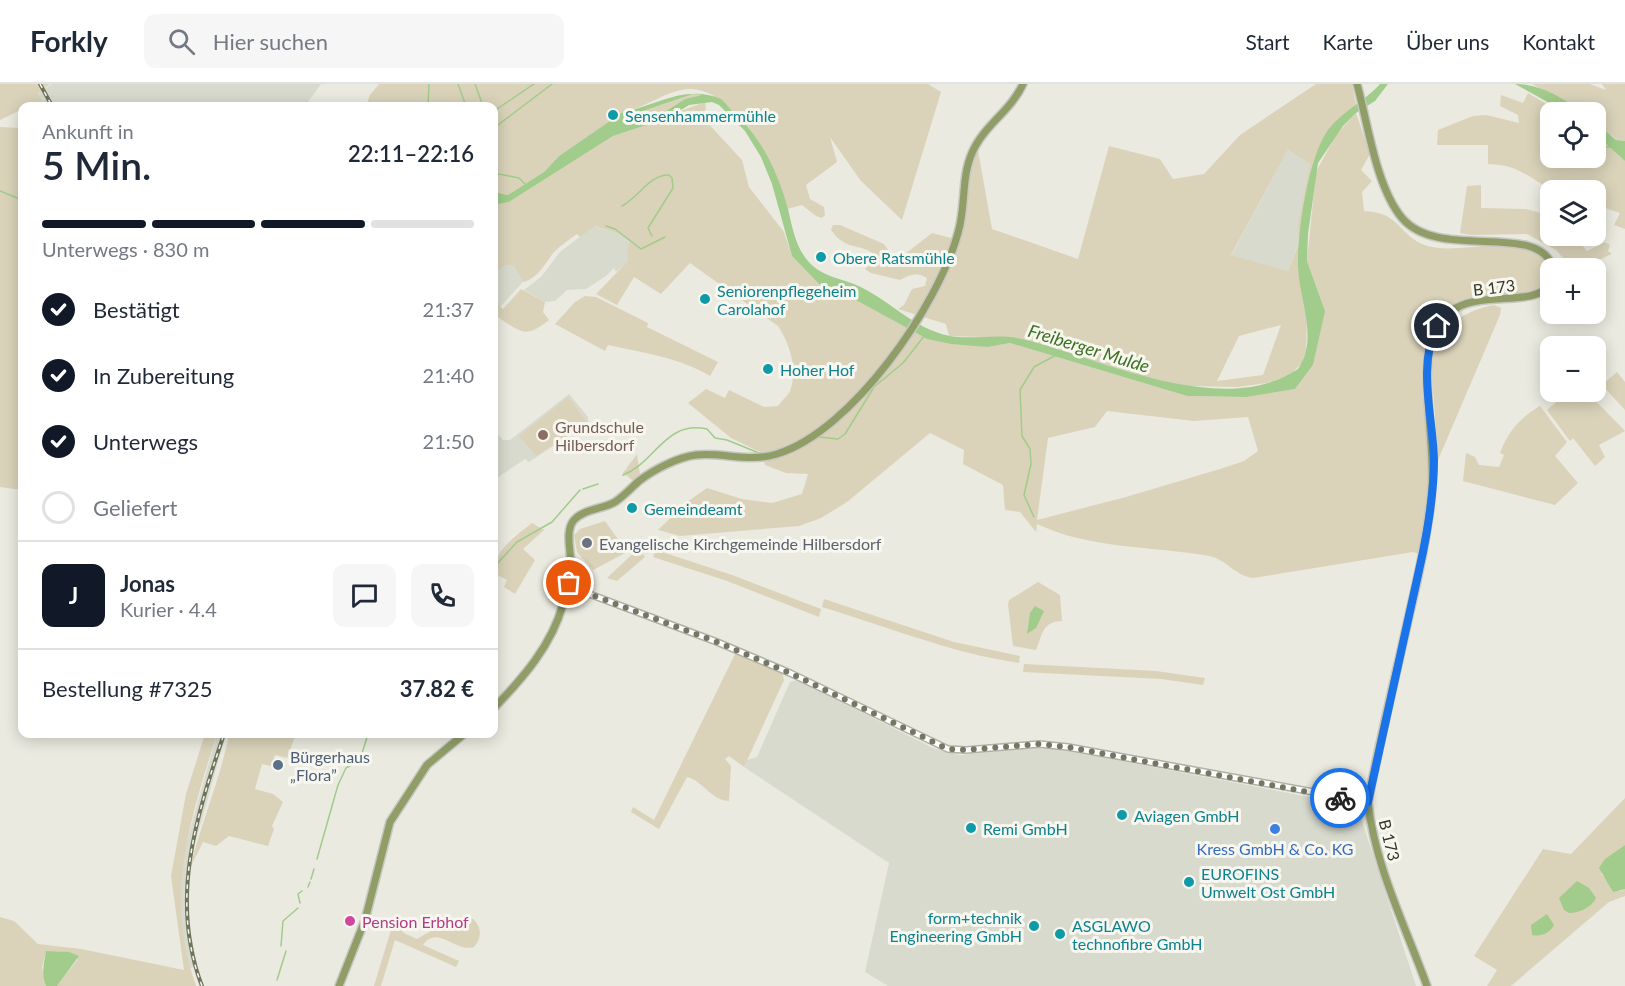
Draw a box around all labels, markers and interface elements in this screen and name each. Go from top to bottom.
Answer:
search box [144,14,564,68]
text: Forkly [30,24,108,58]
icon: search [165,25,198,58]
text: Hier suchen [213,28,328,55]
text: Start [1245,29,1290,54]
text: Karte [1323,29,1373,54]
text: Über uns [1406,29,1489,54]
text: Kontakt [1522,29,1595,54]
map controls [1540,102,1606,402]
button: locate [1540,102,1606,168]
place label: Sensenhammermühle [625,106,776,125]
marker: Sensenhammermühle [606,108,620,122]
text: Ankunft in [42,119,134,143]
text: 22:11–22:16 [348,140,474,167]
text: 5 Min. [42,142,151,188]
button: layers [1540,180,1606,246]
text: Unterwegs · 830 m [42,237,209,261]
place label: Obere Ratsmühle [833,248,955,267]
marker: Obere Ratsmühle [814,250,828,264]
button: + [1540,258,1606,324]
street label: B 173 [1472,275,1516,299]
place label: Seniorenpflegeheim Carolahof [717,281,857,318]
marker: Seniorenpflegeheim Carolahof [698,292,712,306]
icon: check [42,293,75,326]
text: Bestätigt [93,296,180,323]
text: 21:37 [423,297,474,321]
pin [1411,300,1462,351]
icon: home [1420,309,1453,342]
water label: Freiberger Mulde [1026,319,1152,377]
button: − [1540,336,1606,402]
icon: check [42,359,75,392]
place label: Hoher Hof [780,360,855,379]
text: In Zubereitung [93,362,234,389]
marker: Hoher Hof [761,362,775,376]
text: 21:40 [423,363,474,387]
place label: Grundschule Hilbersdorf [555,417,644,454]
icon: check [42,425,75,458]
text: Unterwegs [93,428,198,455]
marker: Grundschule Hilbersdorf [536,428,550,442]
text: 21:50 [423,429,474,453]
text: Geliefert [93,494,177,521]
place label: Gemeindeamt [644,499,743,518]
marker: Gemeindeamt [625,501,639,515]
place label: Evangelische Kirchgemeinde Hilbersdorf [599,534,882,553]
marker: Evangelische Kirchgemeinde Hilbersdorf [580,536,594,550]
pin [543,557,594,608]
button: chat [333,564,396,627]
button: phone [411,564,474,627]
icon: bag [552,566,585,599]
text: Jonas [120,570,175,597]
text: J [69,582,78,609]
text: Kurier · 4.4 [120,597,217,621]
text: Bestellung #7325 [42,675,212,702]
text: 37.82 € [400,675,474,702]
place label: Bürgerhaus „Flora” [290,747,370,784]
marker: Bürgerhaus „Flora” [271,758,285,772]
courier [1310,768,1370,828]
icon: bike [1324,782,1357,815]
place label: Aviagen GmbH [1134,806,1240,825]
marker: Aviagen GmbH [1115,808,1129,822]
street label: B 173 [1376,817,1404,863]
place label: Remi GmbH [983,819,1068,838]
marker: Remi GmbH [964,821,978,835]
marker: Kress GmbH & Co. KG [1268,822,1282,836]
place label: Kress GmbH & Co. KG [1197,839,1353,858]
place label: EUROFINS Umwelt Ost GmbH [1201,864,1335,901]
marker: EUROFINS Umwelt Ost GmbH [1182,875,1196,889]
place label: form+technik Engineering GmbH [889,908,1023,945]
place label: Pension Erbhof [362,912,469,931]
marker: Pension Erbhof [343,914,357,928]
place label: ASGLAWO technofibre GmbH [1072,916,1202,953]
marker: form+technik Engineering GmbH [1027,919,1041,933]
marker: ASGLAWO technofibre GmbH [1053,927,1067,941]

